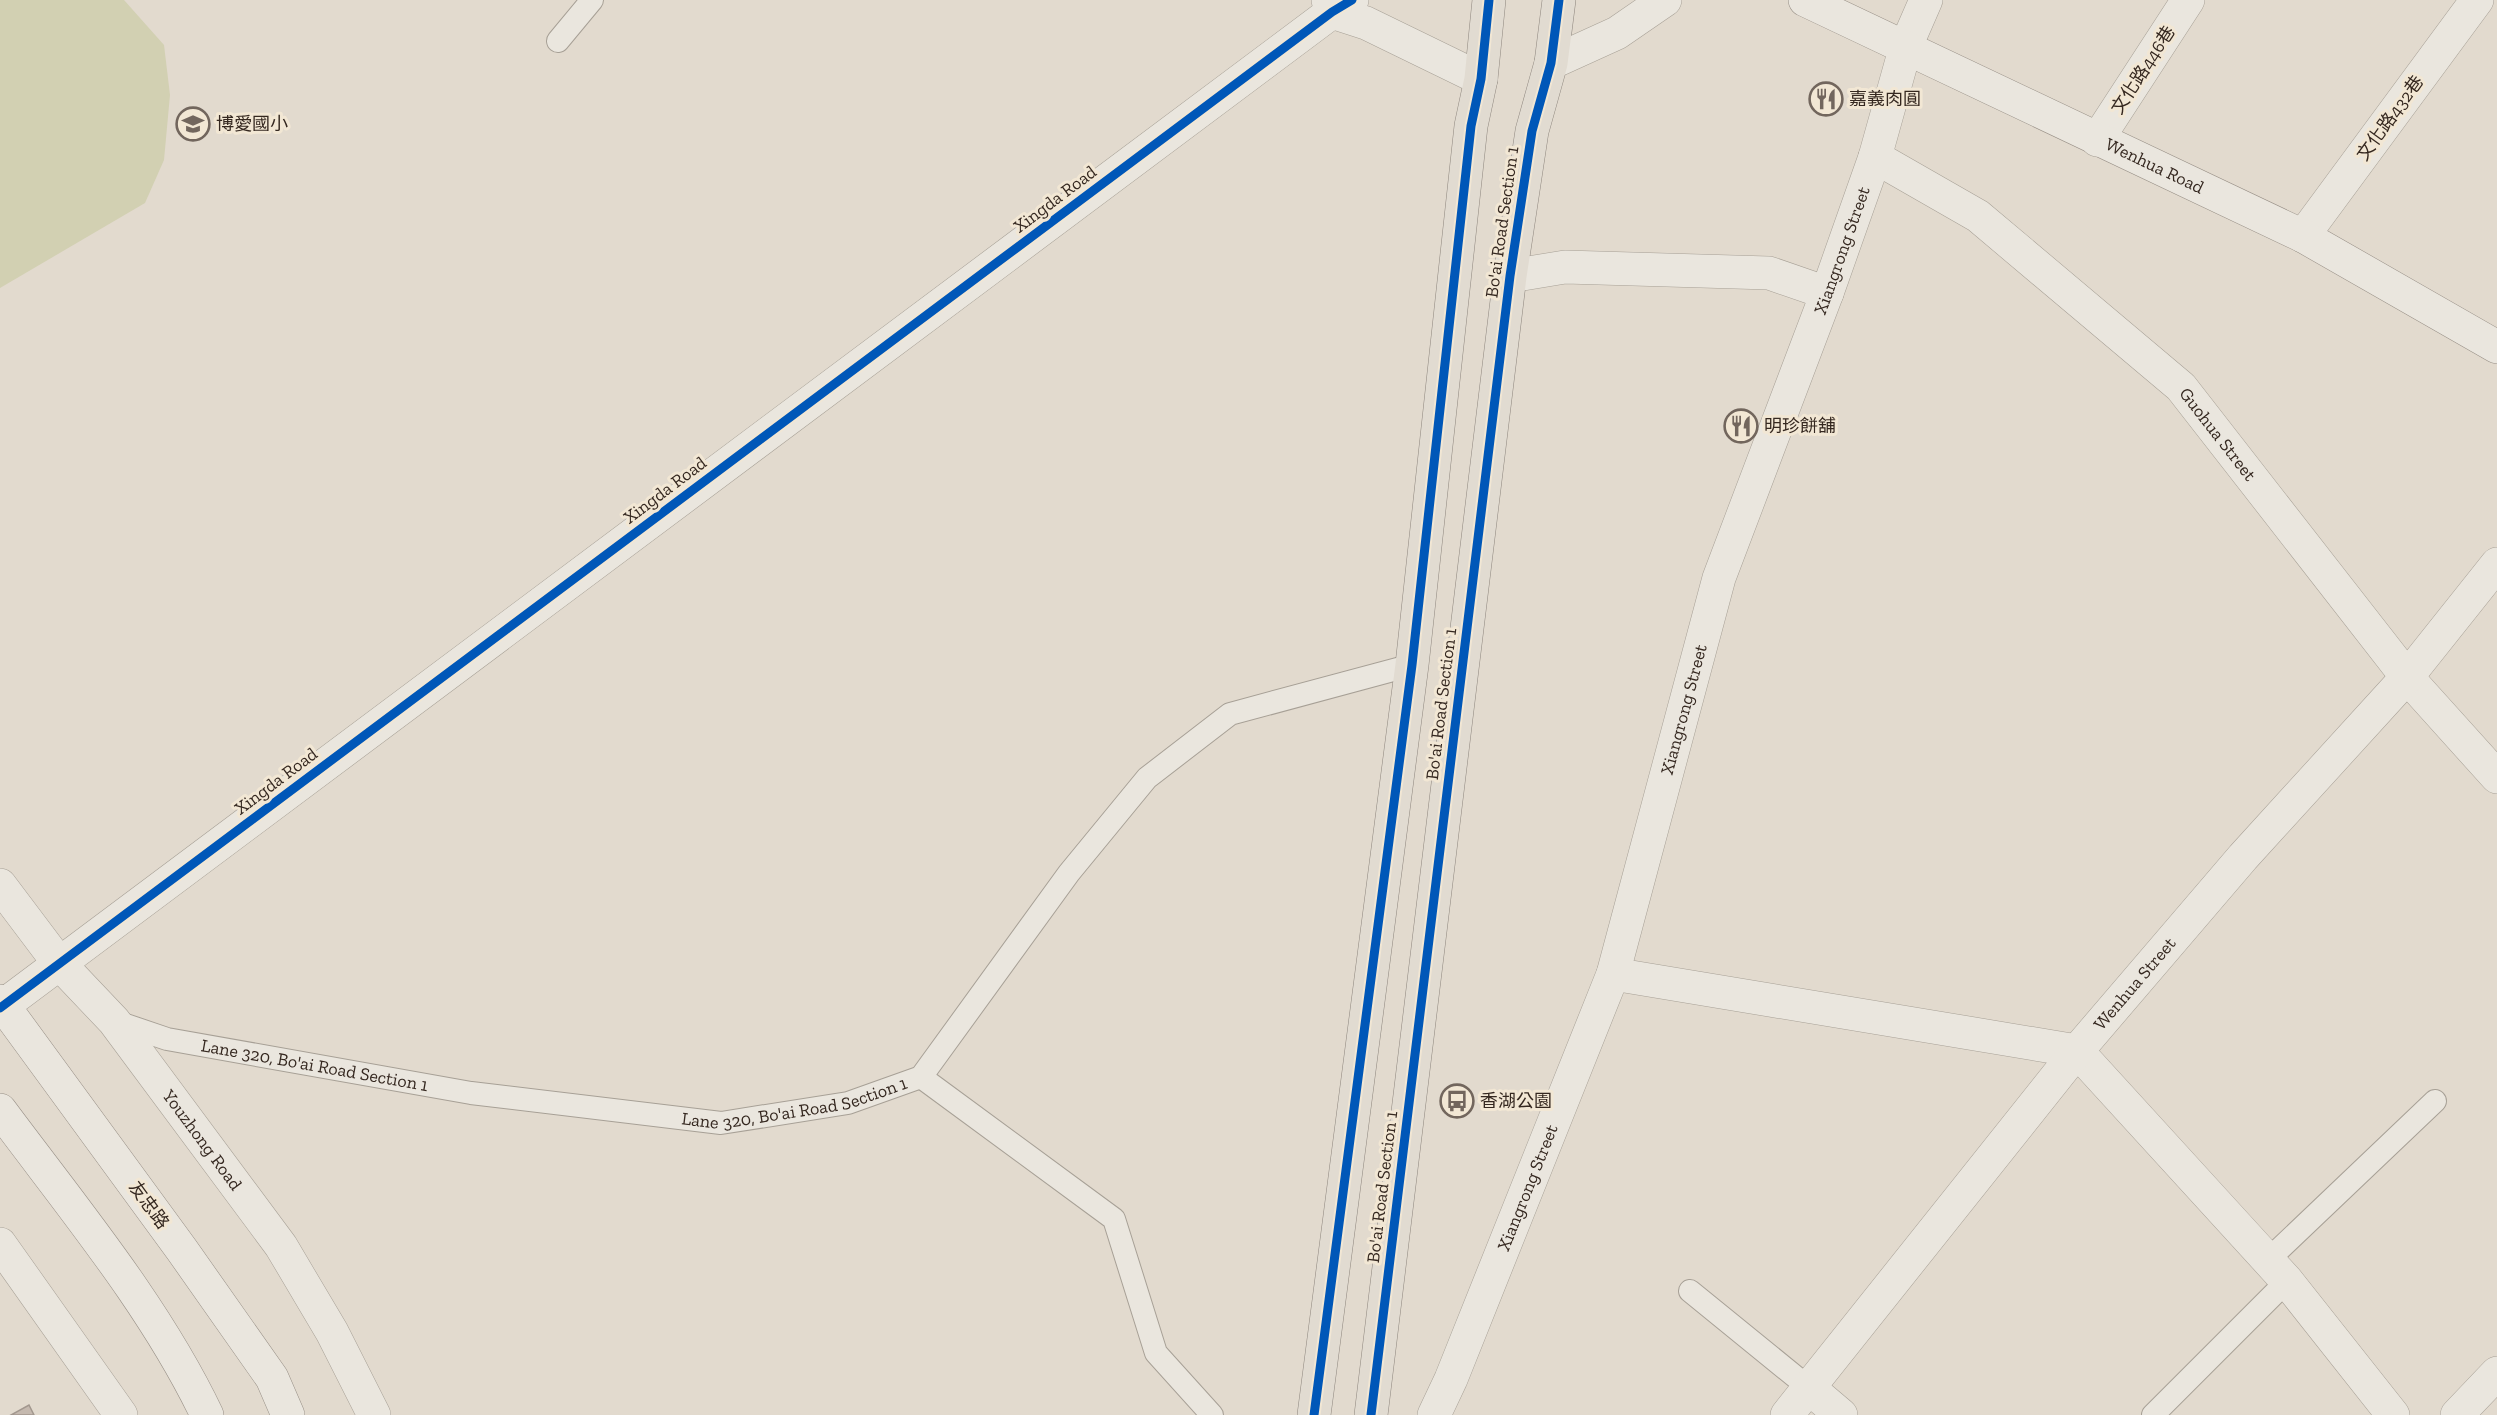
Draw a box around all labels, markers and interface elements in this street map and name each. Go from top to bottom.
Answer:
street label: 文化路446巷 [2106,22,2180,118]
street label: 文化路432巷 [2352,71,2428,165]
restaurant icon: 嘉義肉圓 [1808,81,1844,117]
place label: 嘉義肉圓 [1849,88,1921,110]
school or university icon: 博愛國小 [175,106,211,142]
place label: 博愛國小 [216,113,288,135]
street label: Wenhua Road [2102,133,2208,199]
street label: Bo'ai Road Section 1 [1480,145,1524,299]
street label: Xingda Road [1009,161,1101,237]
street label: Xiangrong Street [1809,183,1875,317]
street label: Guohua Street [2175,383,2261,486]
restaurant icon: 明珍餅舖 [1723,408,1759,444]
place label: 明珍餅舖 [1764,415,1836,437]
street label: Xingda Road [619,452,711,528]
street label: Bo'ai Road Section 1 [1421,627,1461,781]
street label: Xiangrong Street [1656,641,1712,777]
street label: Xingda Road [230,743,322,819]
street label: Wenhua Street [2089,933,2181,1035]
street label: Lane 320, Bo'ai Road Section 1 [200,1034,430,1096]
street label: Lane 320, Bo'ai Road Section 1 [680,1072,910,1134]
bus stop icon: 香湖公園 [1439,1083,1475,1119]
street label: Youzhong Road [157,1085,247,1195]
place label: 香湖公園 [1480,1090,1552,1112]
street label: Bo'ai Road Section 1 [1362,1110,1402,1264]
street label: Xiangrong Street [1492,1121,1563,1254]
street label: 友忠路 [124,1177,174,1233]

